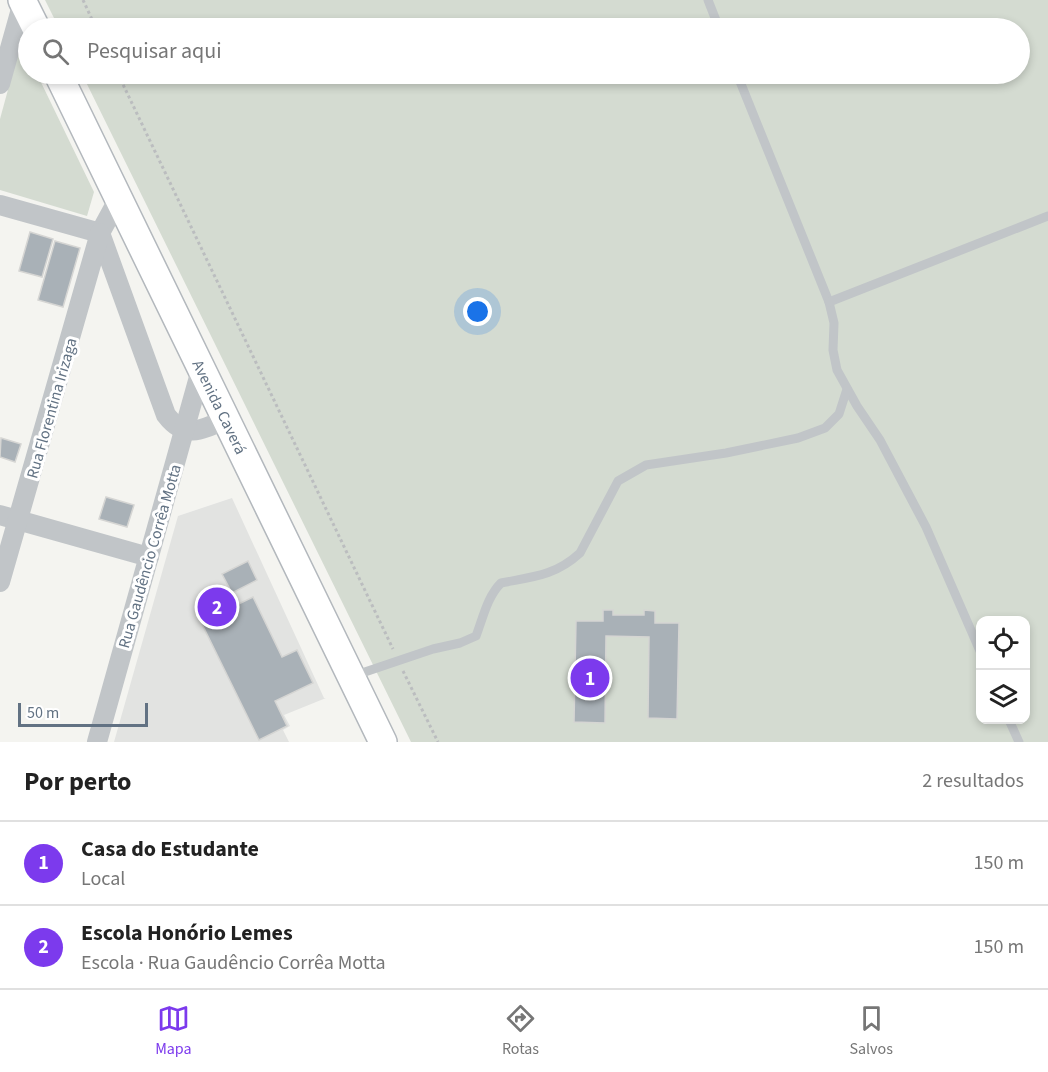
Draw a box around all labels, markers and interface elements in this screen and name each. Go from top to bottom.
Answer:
search box [18,18,1030,84]
icon: search [39,35,72,68]
text: Pesquisar aqui [87,35,222,67]
your location [463,297,492,326]
street label: Rua Florentina Irizaga [21,335,83,481]
street label: Avenida Caverá [187,356,251,458]
street label: Rua Gaudêncio Corrêa Motta [113,462,187,651]
pin: 2 [198,584,236,630]
map controls [976,616,1030,724]
button: locate [976,616,1030,670]
pin: 1 [570,656,610,700]
button: layers [976,670,1030,724]
scale bar [18,700,148,728]
text: 50 m [27,702,59,724]
text: Por perto [24,763,132,800]
text: 2 resultados [922,767,1024,795]
text: Casa do Estudante [81,833,259,865]
text: 1 [38,849,49,877]
text: 150 m [974,849,1024,877]
text: Local [81,865,125,893]
text: Escola Honório Lemes [81,917,293,949]
text: 2 [38,933,49,961]
text: 150 m [974,933,1024,961]
text: Escola · Rua Gaudêncio Corrêa Motta [81,949,386,977]
tab: Mapa [155,1002,192,1060]
tab: Rotas [502,1002,539,1060]
tab: Salvos [849,1002,893,1060]

